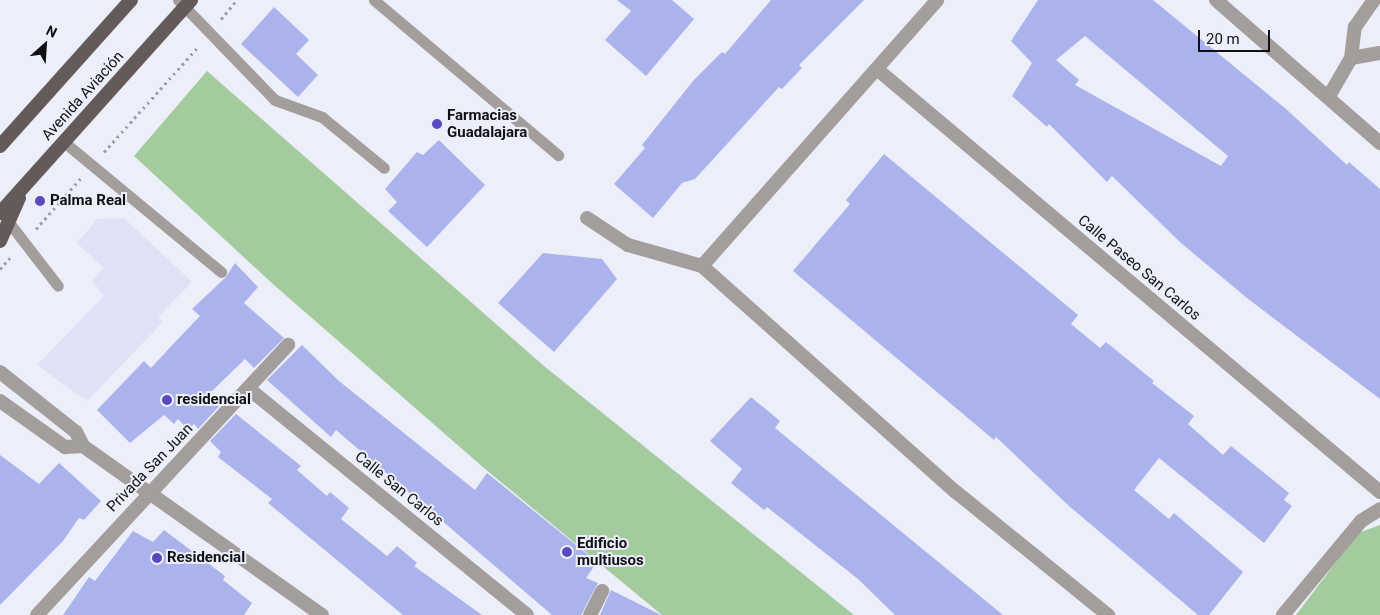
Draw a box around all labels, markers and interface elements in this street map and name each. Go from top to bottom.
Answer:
north arrow [20,20,70,70]
scale bar [1200,20,1272,52]
text: N [44,22,60,41]
text: 20 m [1206,30,1240,48]
street label: Avenida Aviación [38,48,128,144]
place label: Farmacias Guadalajara [447,106,527,141]
marker: Farmacias Guadalajara [431,118,443,130]
place label: Palma Real [50,192,126,210]
marker: Palma Real [34,195,46,207]
street label: Calle Paseo San Carlos [1074,211,1204,325]
place label: residencial [177,391,251,409]
marker: residencial [161,394,173,406]
street label: Privada San Juan [103,420,197,516]
street label: Calle San Carlos [351,448,447,530]
place label: Edificio multiusos [577,534,644,569]
marker: Edificio multiusos [561,546,573,558]
place label: Residencial [167,549,245,567]
marker: Residencial [151,552,163,564]

